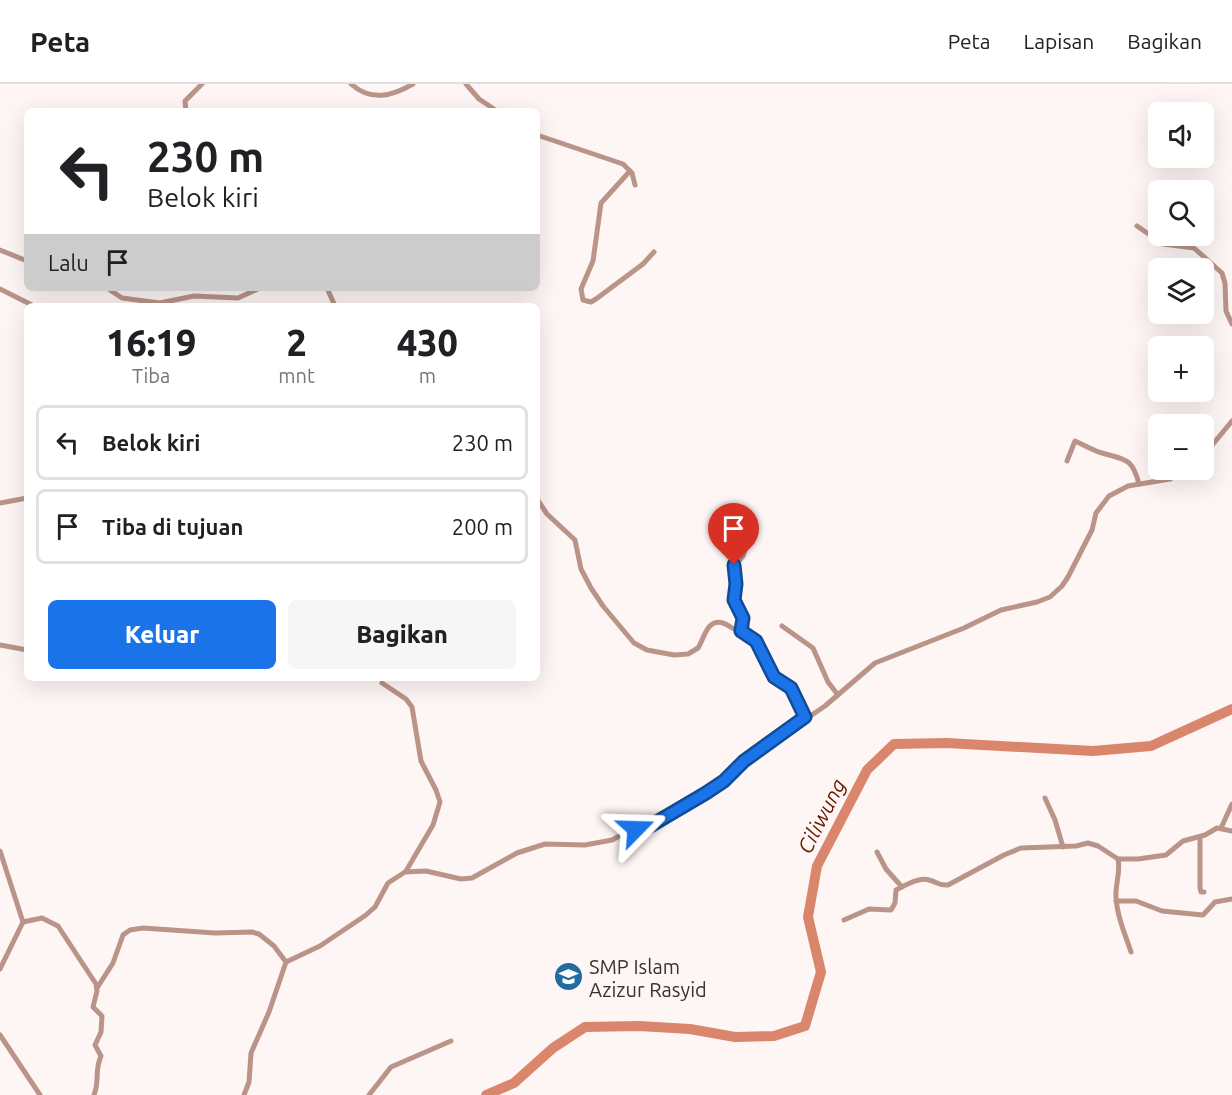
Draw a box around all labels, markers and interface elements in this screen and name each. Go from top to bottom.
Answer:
text: Peta [30,26,90,57]
text: Peta [948,29,991,53]
text: Lapisan [1024,29,1094,53]
text: Bagikan [1127,29,1202,53]
map controls [1148,102,1214,480]
button: sound [1148,102,1214,168]
icon: left [48,132,126,210]
text: 230 m [147,133,264,180]
button: search [1148,180,1214,246]
text: Belok kiri [147,182,259,212]
icon: arrive [101,246,134,279]
text: Lalu [48,250,89,275]
button: layers [1148,258,1214,324]
text: 16:19 [106,322,196,363]
text: 2 [286,322,307,363]
text: 430 [397,322,458,363]
button: + [1148,336,1214,402]
text: Tiba [132,364,170,387]
text: mnt [278,364,315,387]
text: m [419,364,436,387]
button: − [1148,414,1214,480]
icon: left [51,426,84,459]
text: Belok kiri [102,430,200,455]
text: 230 m [452,430,513,455]
pin [708,503,759,565]
icon: arrive [51,510,84,543]
icon: arrive [717,512,750,545]
text: Tiba di tujuan [102,514,243,539]
text: 200 m [452,514,513,539]
button: Keluar [48,600,276,669]
button: Bagikan [288,600,516,669]
water label: Ciliwung [792,775,850,857]
position arrow [604,797,668,861]
place label: SMP Islam Azizur Rasyid [589,955,707,1001]
school or university icon: SMP Islam Azizur Rasyid [552,961,584,993]

